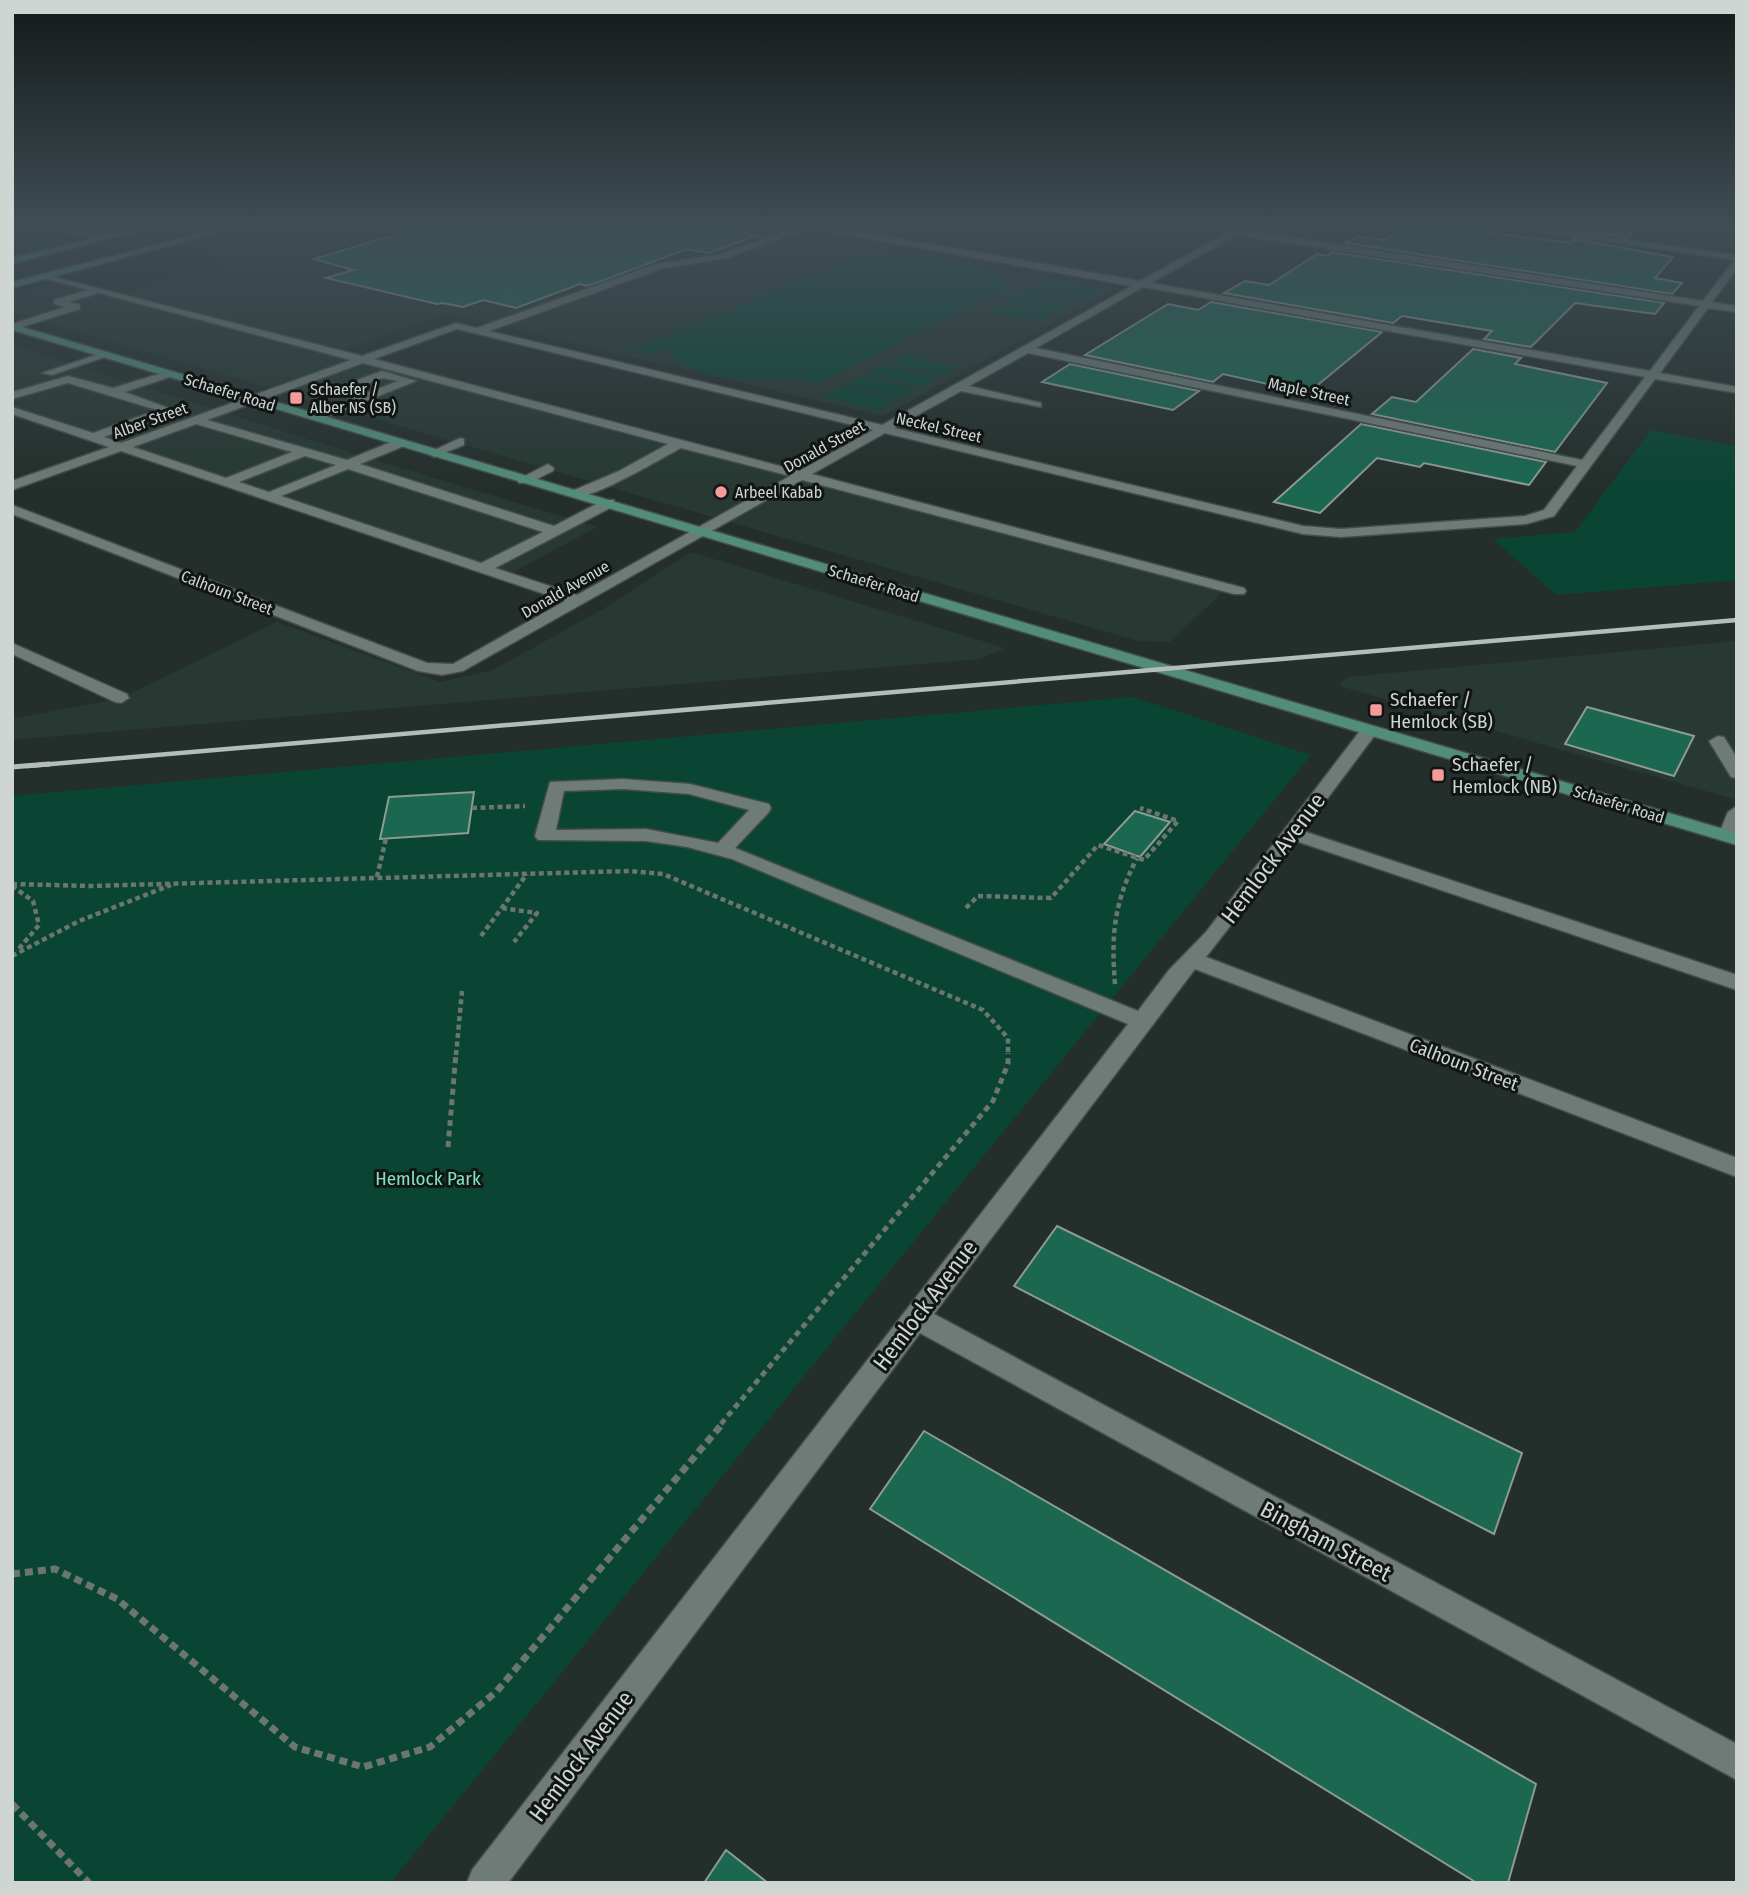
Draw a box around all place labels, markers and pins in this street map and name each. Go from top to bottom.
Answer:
place label: Schaefer / Alber NS (SB) [310,380,396,417]
marker: Schaefer / Alber NS (SB) [288,390,304,406]
place label: Arbeel Kabab [735,483,822,502]
marker: Arbeel Kabab [713,484,729,500]
place label: Schaefer / Hemlock (SB) [1390,688,1493,733]
marker: Schaefer / Hemlock (SB) [1368,702,1384,718]
place label: Schaefer / Hemlock (NB) [1452,753,1557,798]
marker: Schaefer / Hemlock (NB) [1430,767,1446,783]

